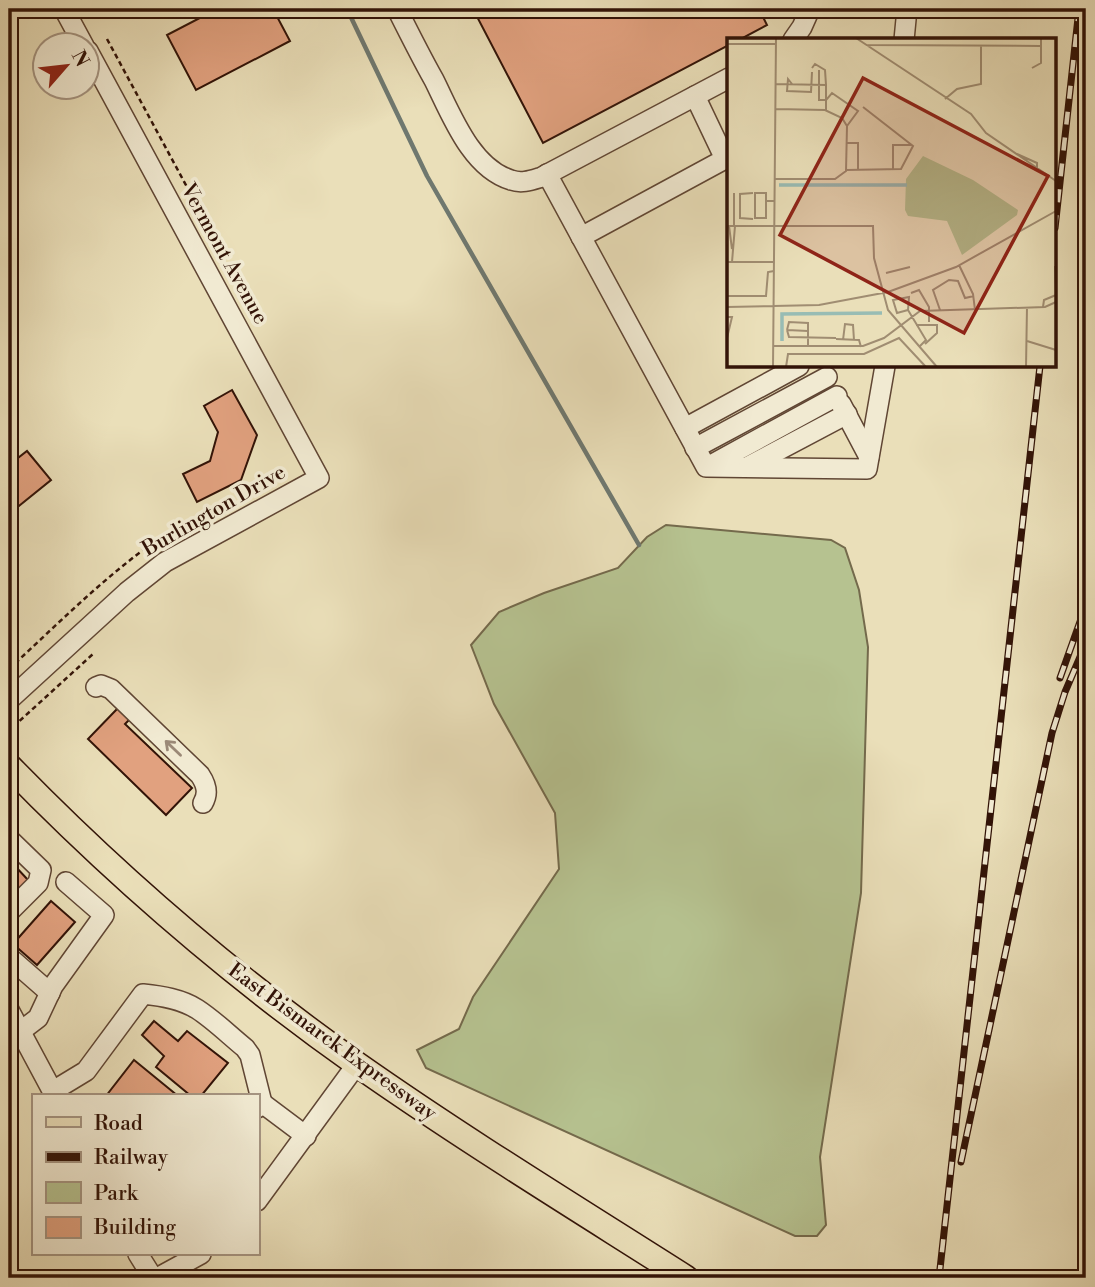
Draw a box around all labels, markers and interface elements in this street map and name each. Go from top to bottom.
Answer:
north arrow [32,32,102,102]
inset map [727,38,1056,368]
text: N [66,46,94,71]
street label: Vermont Avenue [174,178,273,329]
street label: Burlington Drive [137,459,290,563]
one-way arrow [164,740,181,757]
street label: East Bismarck Expressway [223,957,442,1127]
legend [32,1094,259,1256]
text: Road [94,1111,143,1137]
text: Railway [94,1145,169,1171]
text: Park [94,1181,139,1207]
text: Building [93,1215,176,1241]

